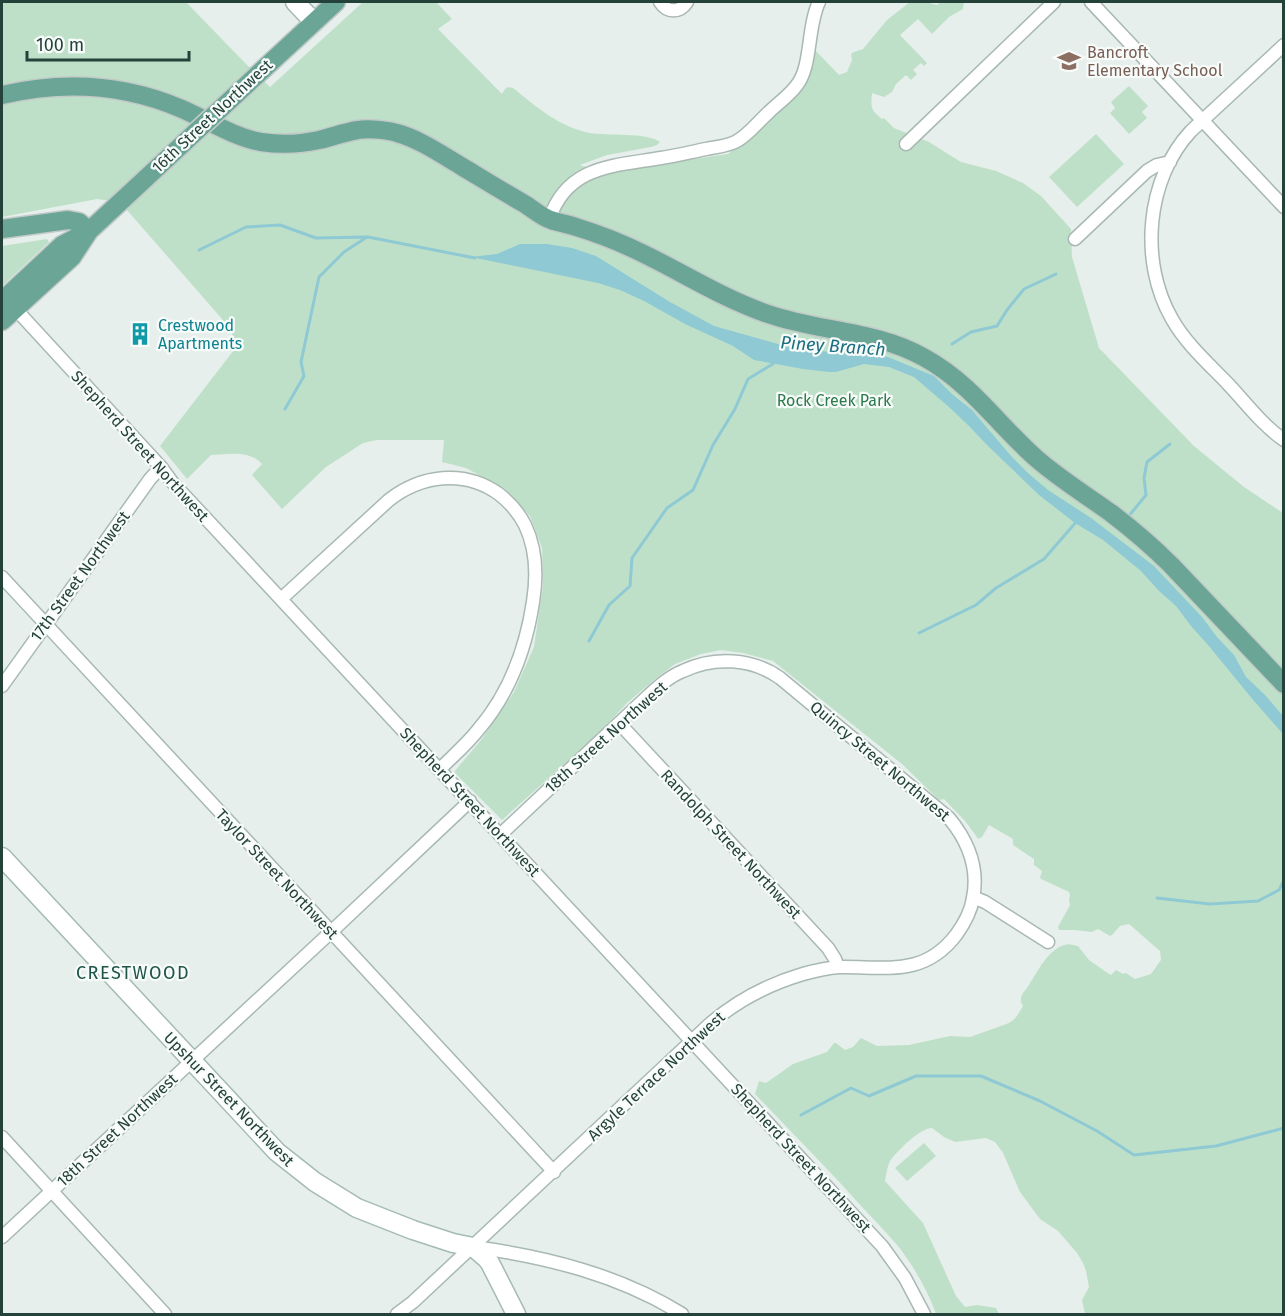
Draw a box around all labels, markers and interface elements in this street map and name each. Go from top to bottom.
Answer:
scale bar [27,24,189,62]
text: 100 m [36,34,84,56]
place label: Bancroft Elementary School [1087,43,1223,80]
school or university icon: Bancroft Elementary School [1056,48,1082,74]
street label: 16th Street Northwest [148,55,276,177]
place label: Crestwood Apartments [158,316,242,353]
building icon: Crestwood Apartments [127,321,153,347]
water label: Piney Branch [780,331,886,361]
street label: Shepherd Street Northwest [67,367,213,526]
park label: Rock Creek Park [777,391,892,410]
street label: 17th Street Northwest [26,507,134,645]
street label: 18th Street Northwest [541,677,671,797]
street label: Quincy Street Northwest [806,697,954,825]
street label: Shepherd Street Northwest [396,724,544,881]
street label: Randolph Street Northwest [657,765,805,923]
street label: Taylor Street Northwest [212,805,342,943]
district label: CRESTWOOD [76,962,190,984]
street label: Argyle Terrace Northwest [583,1007,729,1145]
street label: Upshur Street Northwest [160,1028,298,1170]
street label: 18th Street Northwest [53,1069,181,1191]
street label: Shepherd Street Northwest [727,1080,875,1237]

